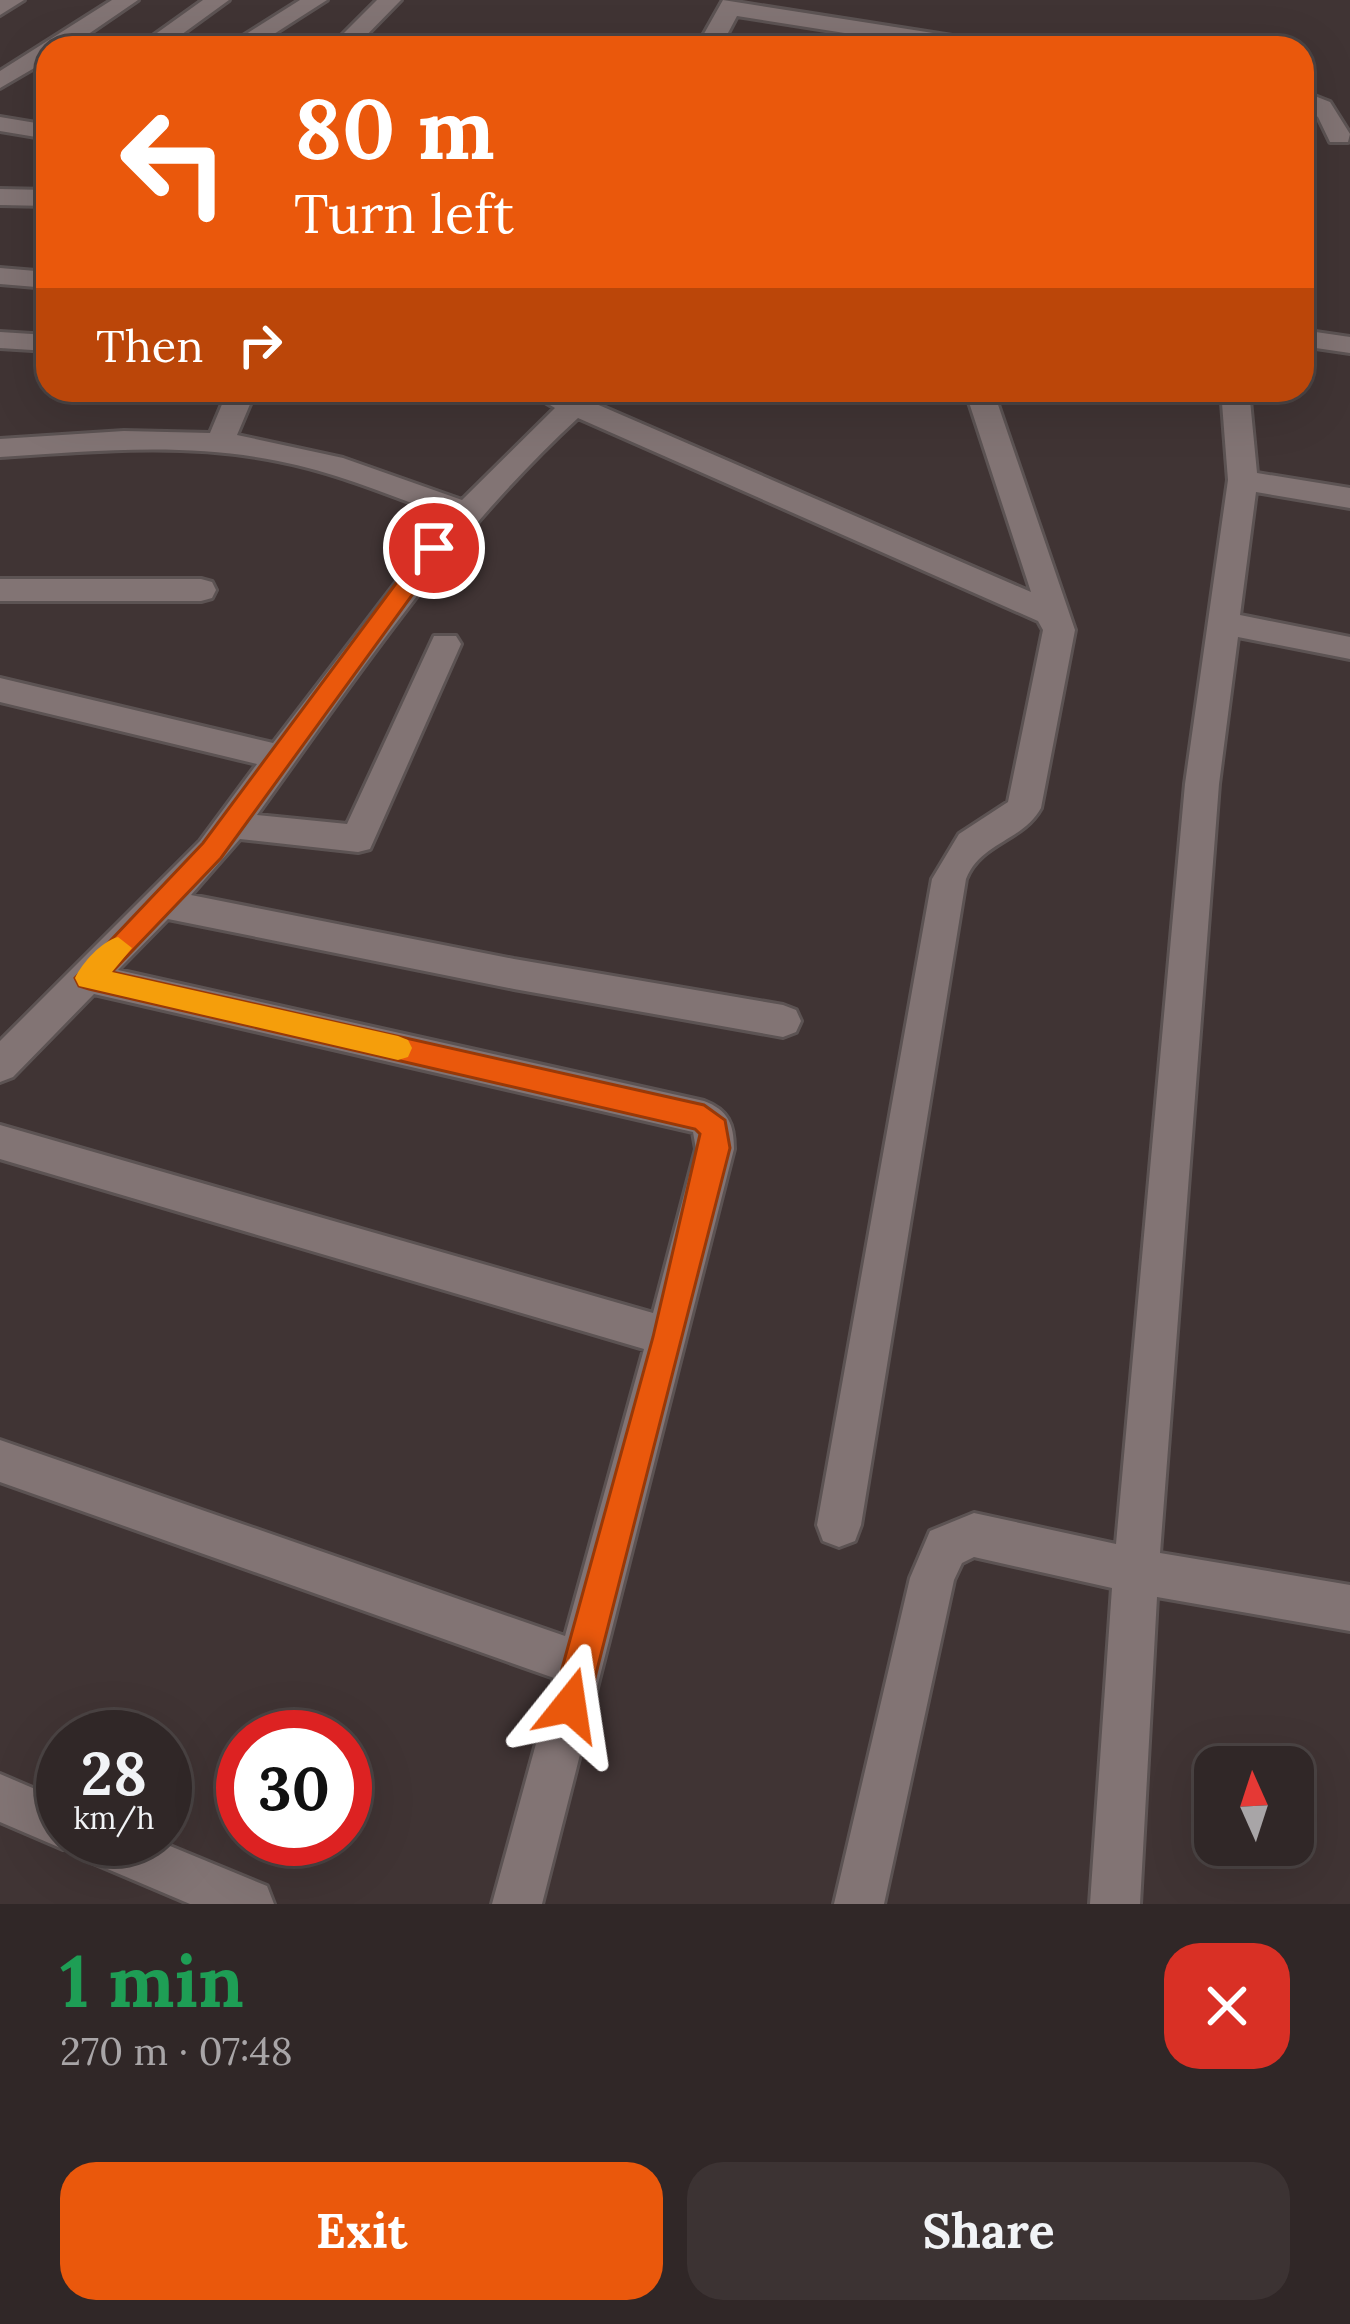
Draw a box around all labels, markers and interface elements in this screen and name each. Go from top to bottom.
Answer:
text: 80 m [294,74,495,182]
icon: left [96,84,252,240]
text: Turn left [294,179,514,248]
icon: right [227,312,293,378]
text: Then [96,317,203,374]
pin [383,497,485,599]
icon: arrive [401,515,467,581]
position arrow [507,1642,633,1768]
speed limit sign: 30 [216,1710,372,1866]
text: 28 [81,1735,147,1811]
north arrow [1194,1746,1314,1866]
map controls [1194,1746,1314,1866]
text: km/h [73,1799,155,1837]
text: 1 min [60,1935,244,2027]
button: close [1164,1943,1290,2069]
text: 270 m · 07:48 [60,2026,293,2076]
button: Exit [60,2162,663,2300]
button: Share [687,2162,1290,2300]

